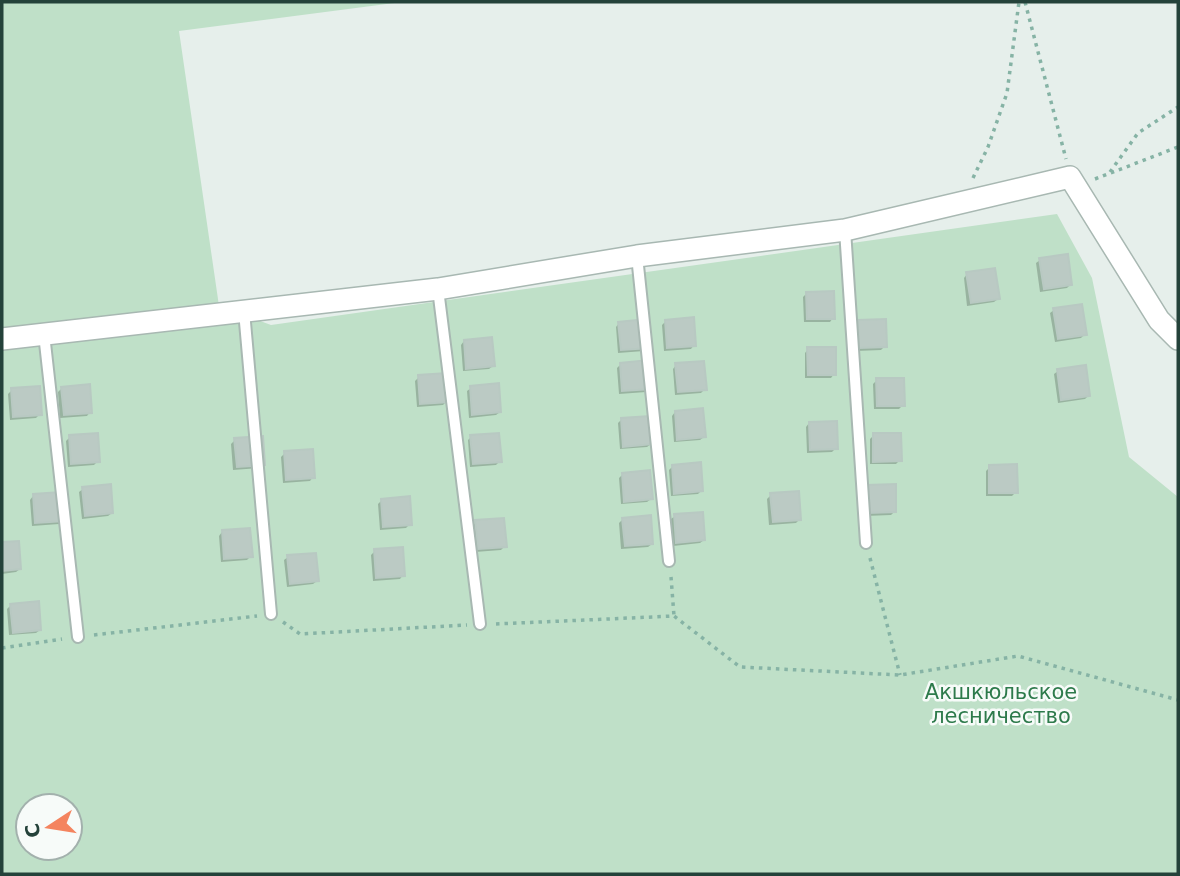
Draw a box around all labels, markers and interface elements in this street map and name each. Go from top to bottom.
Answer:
park label: Акшкюльское лесничество [925,680,1077,728]
north arrow [14,792,84,862]
text: С [20,821,45,840]

